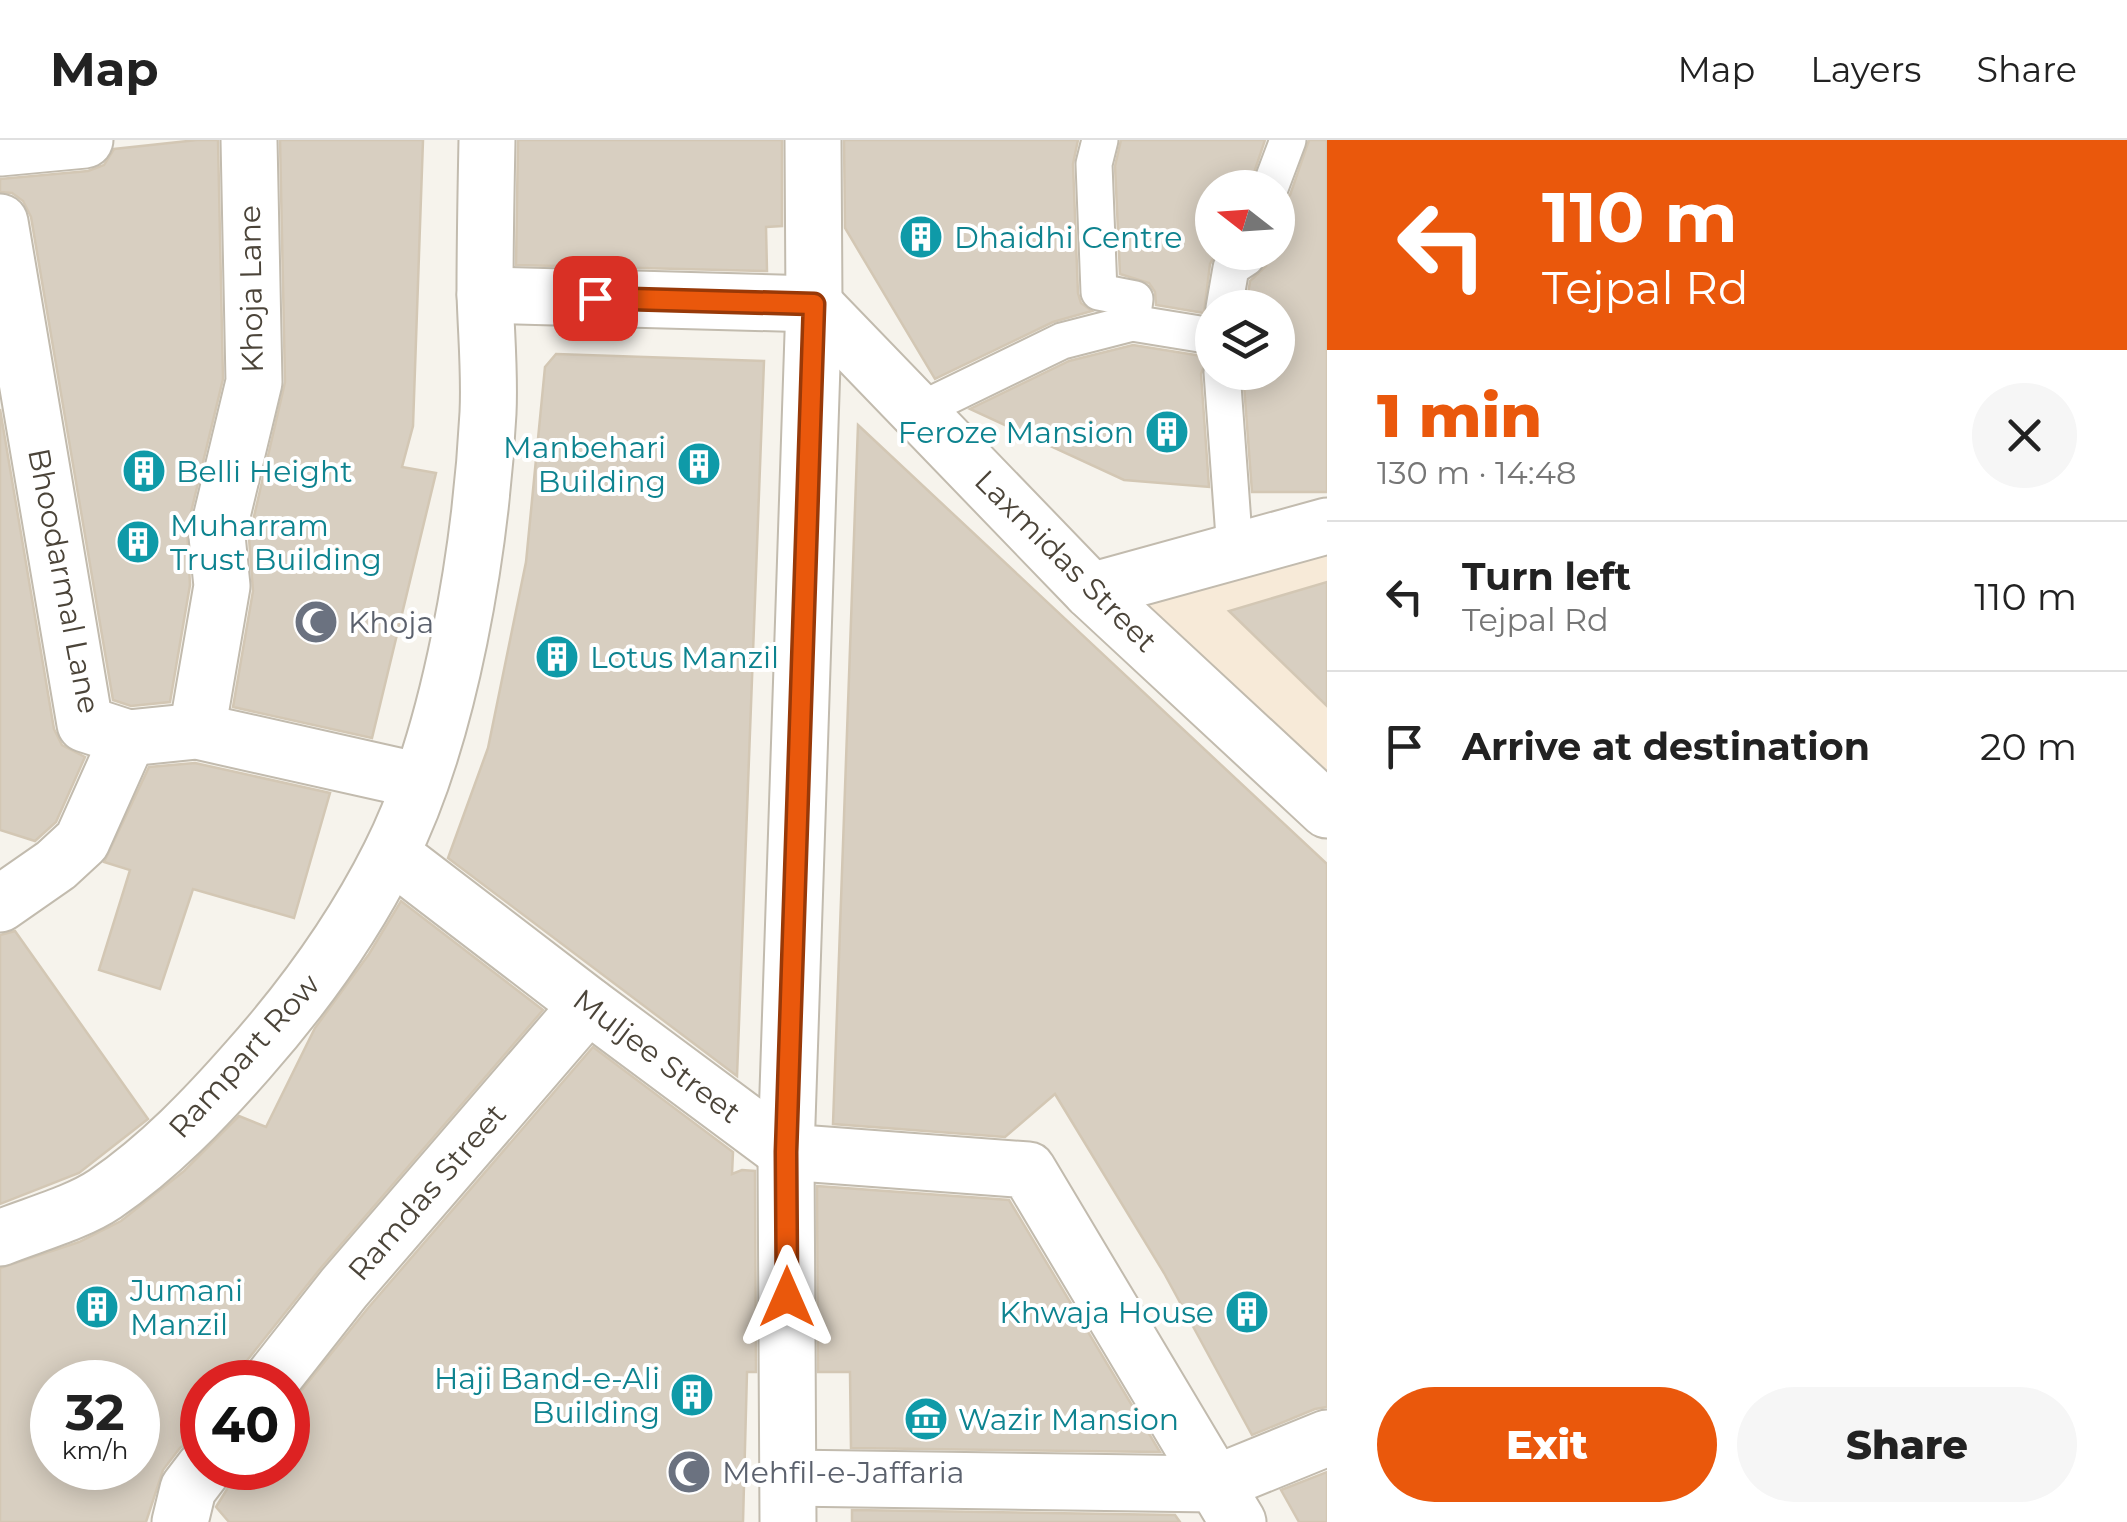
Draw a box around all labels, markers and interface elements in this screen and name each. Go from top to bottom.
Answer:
text: Map [50,40,159,98]
text: Map [1677,48,1755,91]
text: Layers [1810,48,1921,91]
text: Share [1976,48,2077,91]
north arrow [1195,170,1295,270]
map controls [1195,170,1295,390]
text: 110 m [1542,174,1738,260]
icon: left [1377,180,1507,310]
street label: Khoja Lane [231,205,271,373]
building icon: Dhaidhi Centre [898,214,944,260]
place label: Dhaidhi Centre [954,219,1182,256]
pin [553,256,638,341]
text: Tejpal Rd [1542,260,1748,315]
icon: arrive [568,271,623,326]
button: layers [1195,290,1295,390]
text: 1 min [1377,379,1542,452]
button: close [1972,383,2077,488]
building icon: Feroze Mansion [1144,409,1190,455]
place label: Feroze Mansion [898,414,1134,451]
place label: Manbehari Building [503,429,666,500]
building icon: Manbehari Building [676,441,722,487]
street label: Bhoodarmal Lane [20,445,108,717]
building icon: Belli Height [121,448,167,494]
place label: Belli Height [176,453,352,490]
text: 130 m · 14:48 [1377,453,1577,492]
street label: Laxmidas Street [967,462,1165,660]
place label: Muharram Trust Building [170,507,382,578]
building icon: Muharram Trust Building [115,519,161,565]
text: Turn left [1462,553,1631,600]
icon: left [1377,569,1432,624]
text: 110 m [1974,573,2077,620]
mosque icon: Khoja [293,599,339,645]
text: Tejpal Rd [1462,600,1609,639]
place label: Khoja [348,604,434,641]
building icon: Lotus Manzil [534,634,580,680]
place label: Lotus Manzil [590,639,779,676]
icon: arrive [1377,719,1432,774]
text: Arrive at destination [1462,723,1870,770]
text: 20 m [1980,723,2077,770]
street label: Rampart Row [161,966,328,1146]
street label: Muljee Street [566,981,748,1131]
street label: Ramdas Street [340,1096,514,1288]
position arrow [735,1245,839,1349]
place label: Jumani Manzil [129,1272,243,1343]
building icon: Jumani Manzil [74,1284,120,1330]
building icon: Khwaja House [1224,1289,1270,1335]
place label: Khwaja House [999,1294,1214,1331]
speed limit sign: 40 [180,1360,310,1490]
place label: Haji Band-e-Ali Building [434,1360,660,1431]
building icon: Haji Band-e-Ali Building [669,1372,715,1418]
text: 32 [66,1382,124,1443]
button: Exit [1377,1387,1717,1502]
button: Share [1737,1387,2077,1502]
museum icon: Wazir Mansion [903,1396,949,1442]
place label: Wazir Mansion [958,1401,1179,1438]
text: km/h [62,1435,128,1465]
mosque icon: Mehfil-e-Jaffaria [666,1449,712,1495]
place label: Mehfil-e-Jaffaria [722,1454,965,1491]

